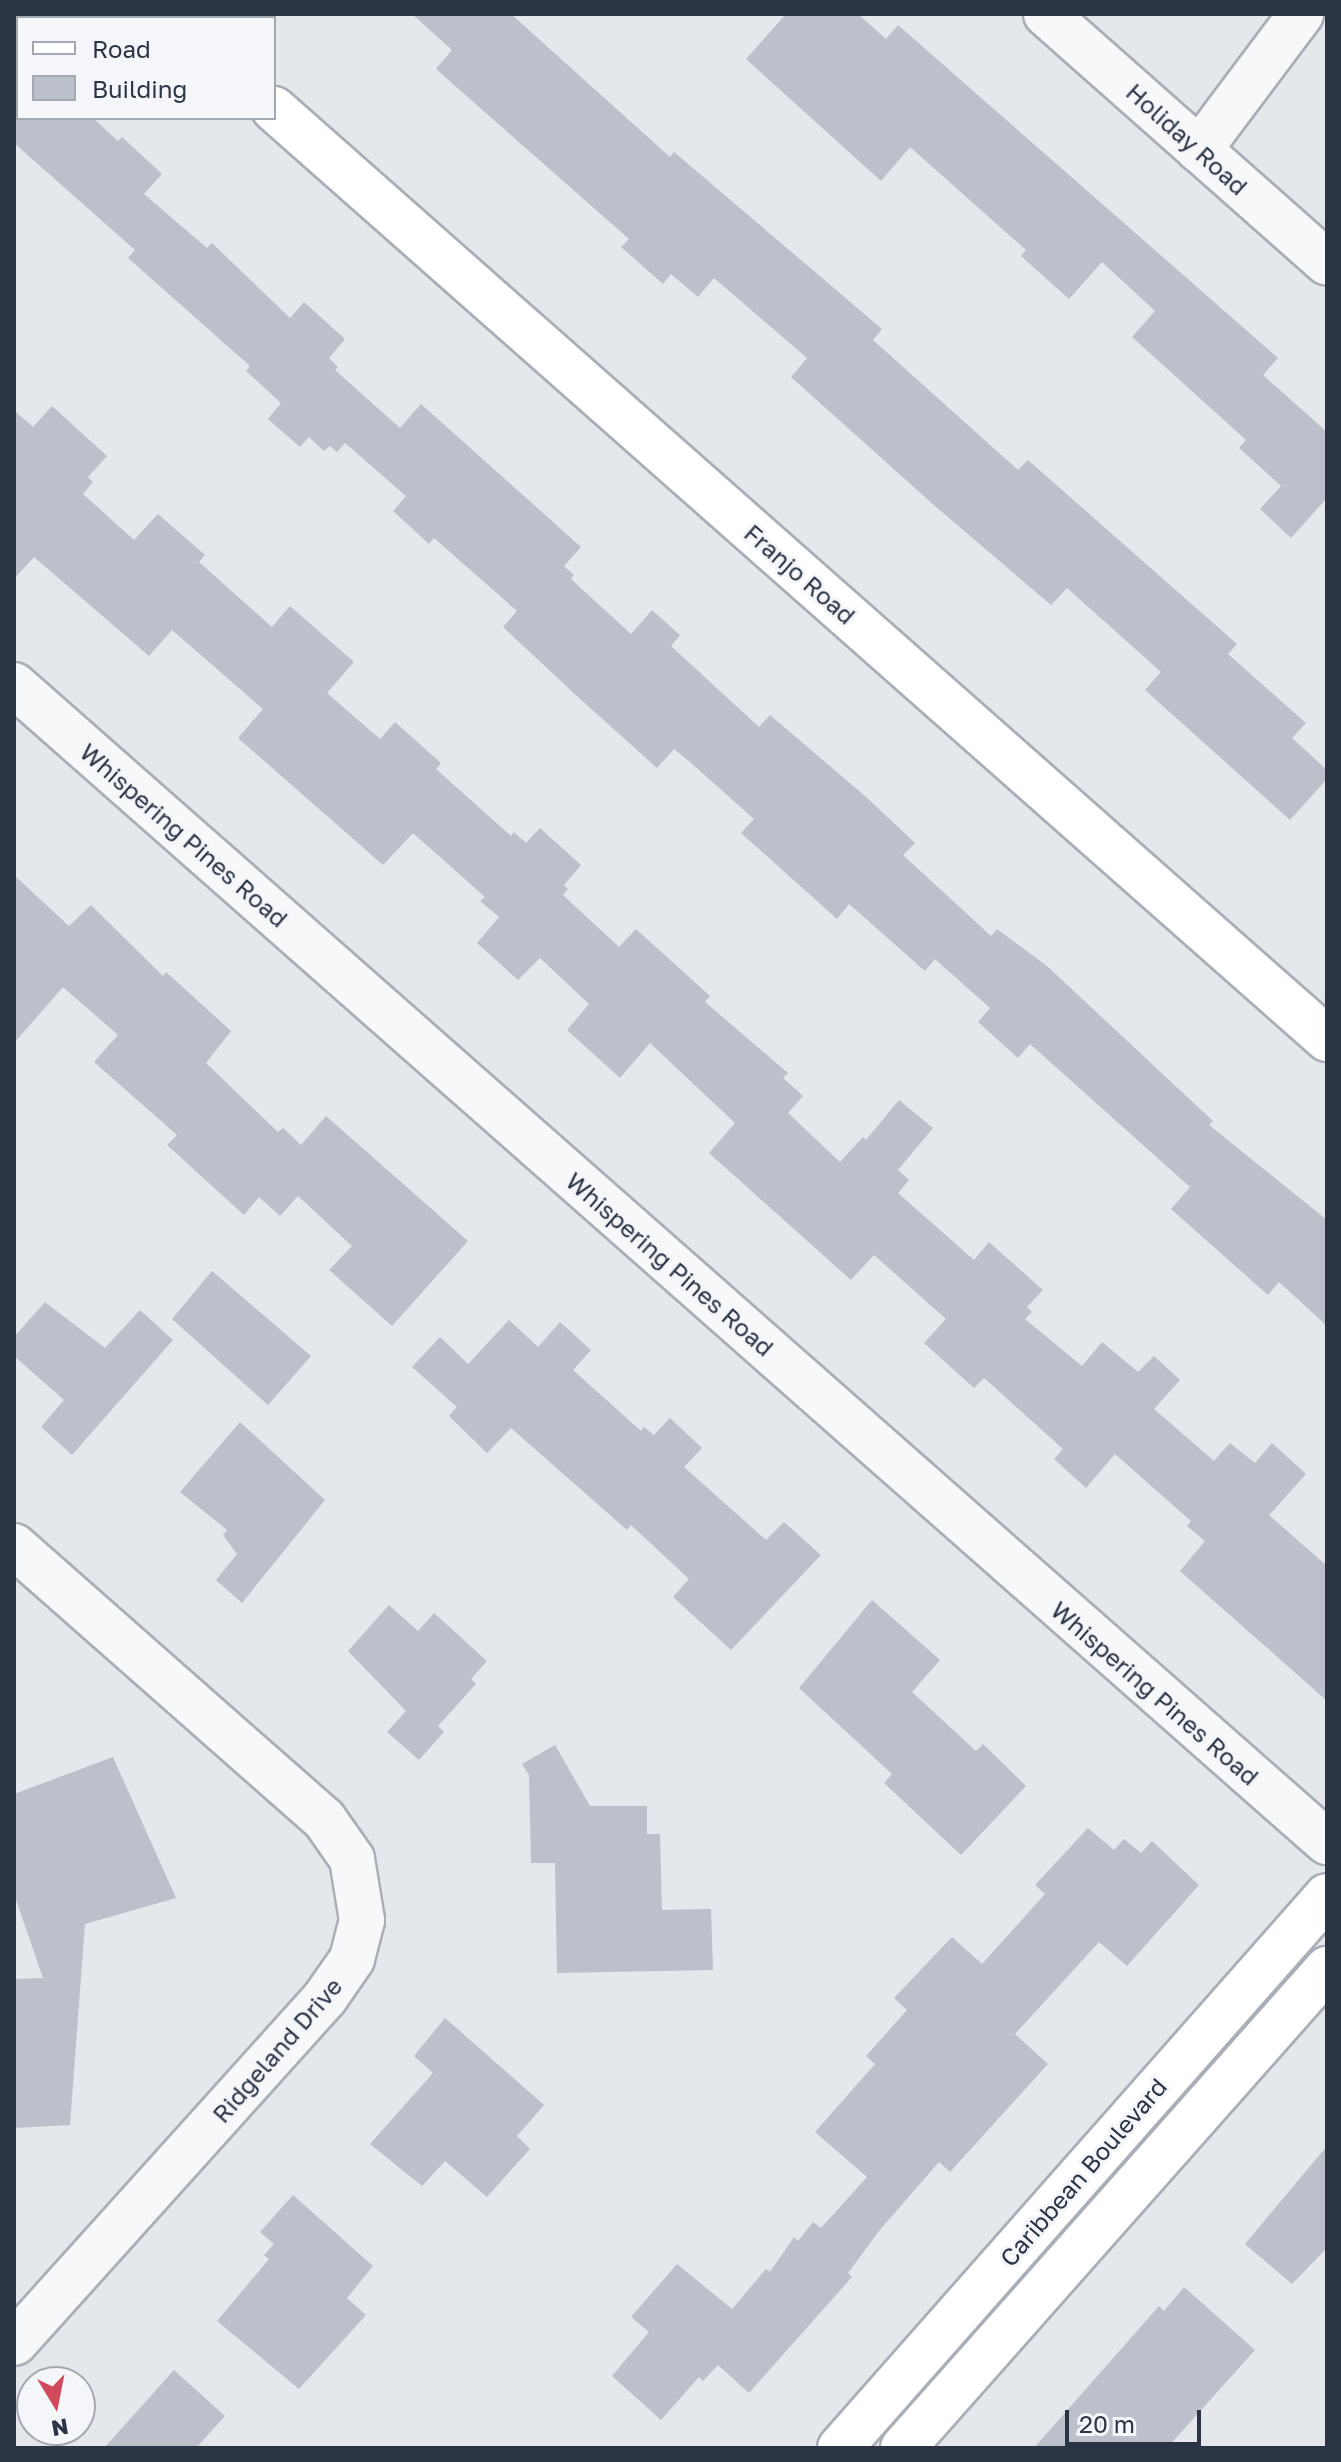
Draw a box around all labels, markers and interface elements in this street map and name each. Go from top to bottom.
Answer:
legend [16,16,276,120]
text: Road [92,34,151,63]
text: Building [92,74,187,103]
street label: Holiday Road [1121,77,1253,201]
street label: Franjo Road [739,518,861,630]
street label: Whispering Pines Road [74,737,294,933]
street label: Whispering Pines Road [560,1166,780,1362]
street label: Whispering Pines Road [1045,1595,1265,1791]
street label: Ridgeland Drive [206,1972,348,2128]
street label: Caribbean Boulevard [994,2072,1172,2272]
north arrow [16,2366,96,2446]
scale bar [1069,2394,1205,2444]
text: 20 m [1079,2409,1135,2438]
text: N [49,2413,70,2443]

